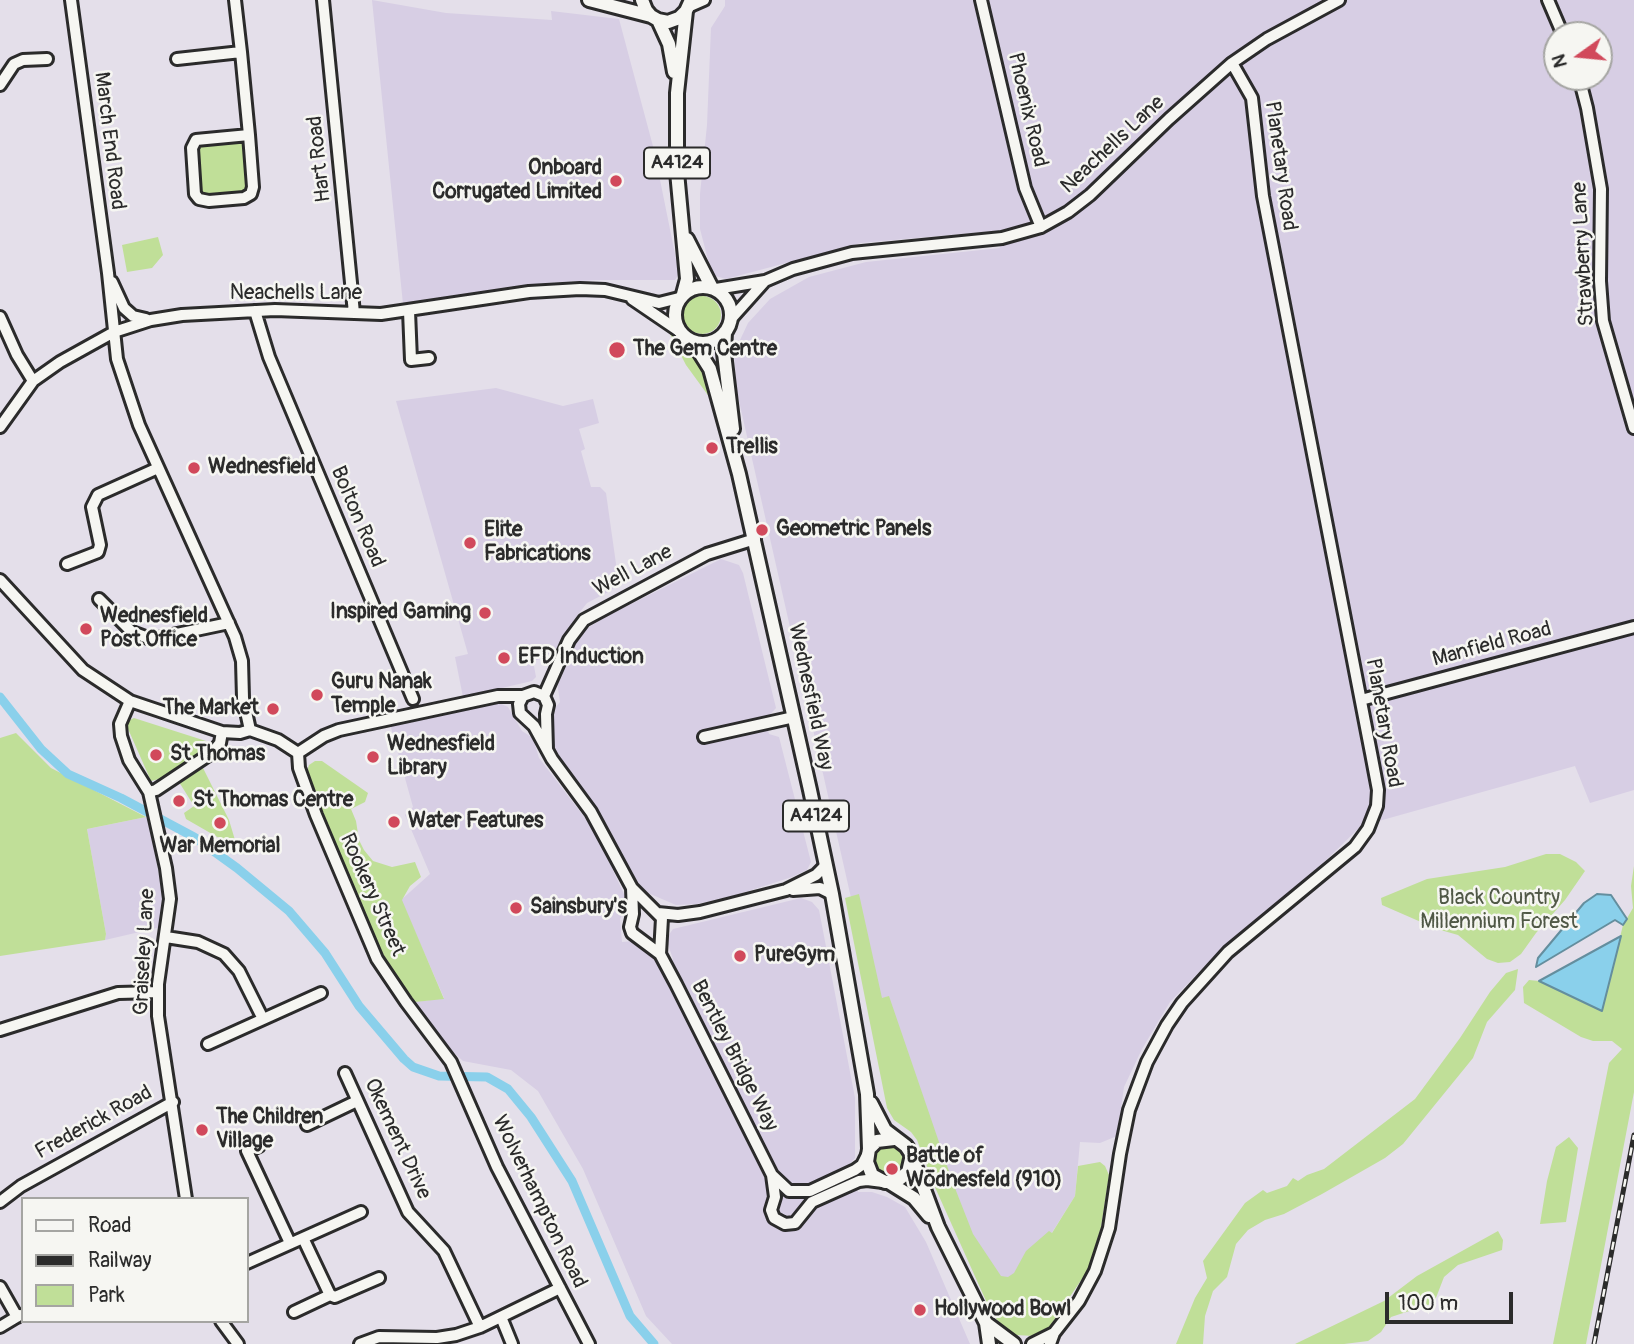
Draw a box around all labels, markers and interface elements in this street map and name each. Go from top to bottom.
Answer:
north arrow [1543,21,1613,91]
street label: Phoenix Road [1002,50,1052,170]
text: N [1546,52,1573,70]
street label: March End Road [88,71,130,211]
street label: Neachells Lane [1056,91,1170,199]
street label: Planetary Road [1258,100,1302,232]
street label: Hart Road [303,114,337,204]
road number: A4124 [644,148,710,178]
place label: Onboard Corrugated Limited [432,156,602,206]
marker: Onboard Corrugated Limited [608,173,624,189]
street label: Strawberry Lane [1568,181,1600,327]
street label: Neachells Lane [230,281,362,307]
place label: The Gem Centre [633,337,777,363]
marker: The Gem Centre [607,340,627,360]
place label: Trellis [726,435,778,461]
marker: Trellis [704,440,720,456]
place label: Wednesfield [208,455,316,481]
marker: Wednesfield [186,460,202,476]
street label: Bolton Road [324,463,390,571]
place label: Geometric Panels [776,517,931,543]
place label: Elite Fabrications [484,518,591,568]
marker: Geometric Panels [754,522,770,538]
marker: Elite Fabrications [462,535,478,551]
street label: Well Lane [589,540,677,602]
place label: Inspired Gaming [330,600,471,626]
place label: Wednesfield Post Office [100,604,208,654]
marker: Inspired Gaming [477,605,493,621]
street label: Manfield Road [1430,617,1554,673]
marker: Wednesfield Post Office [78,621,94,637]
street label: Wednesfield Way [782,621,838,773]
place label: EFD Induction [518,645,644,671]
marker: EFD Induction [496,650,512,666]
street label: Planetary Road [1359,656,1407,790]
place label: Guru Nanak Temple [331,670,432,720]
marker: Guru Nanak Temple [309,687,325,703]
place label: The Market [163,696,259,722]
marker: The Market [265,701,281,717]
place label: Wednesfield Library [387,732,495,782]
place label: St Thomas [170,742,265,768]
marker: St Thomas [148,747,164,763]
marker: Wednesfield Library [365,749,381,765]
place label: St Thomas Centre [193,788,353,814]
marker: St Thomas Centre [171,793,187,809]
road number: A4124 [783,800,849,832]
place label: Water Features [408,809,543,835]
marker: Water Features [386,814,402,830]
marker: War Memorial [212,815,228,831]
street label: Rookery Street [334,830,410,960]
place label: War Memorial [160,834,280,860]
park label: Black Country Millennium Forest [1420,886,1578,936]
street label: Graiseley Lane [129,888,161,1016]
place label: Sainsbury's [530,895,627,921]
marker: Sainsbury's [508,900,524,916]
place label: PureGym [754,943,835,969]
marker: PureGym [732,948,748,964]
street label: Bentley Bridge Way [685,976,783,1136]
street label: Okement Drive [358,1075,436,1203]
street label: Frederick Road [31,1081,157,1165]
place label: The Children Village [216,1105,323,1155]
street label: Wolverhampton Road [486,1111,592,1293]
marker: The Children Village [194,1122,210,1138]
place label: Battle of Wōdnesfeld (910) [906,1144,1062,1194]
marker: Battle of Wōdnesfeld (910) [884,1161,900,1177]
legend [21,1197,248,1323]
text: Road [88,1212,132,1239]
text: Railway [88,1247,152,1274]
scale bar [1389,1278,1517,1322]
text: Park [88,1282,125,1309]
text: 100 m [1398,1290,1458,1317]
place label: Hollywood Bowl [934,1297,1071,1323]
marker: Hollywood Bowl [912,1302,928,1318]

